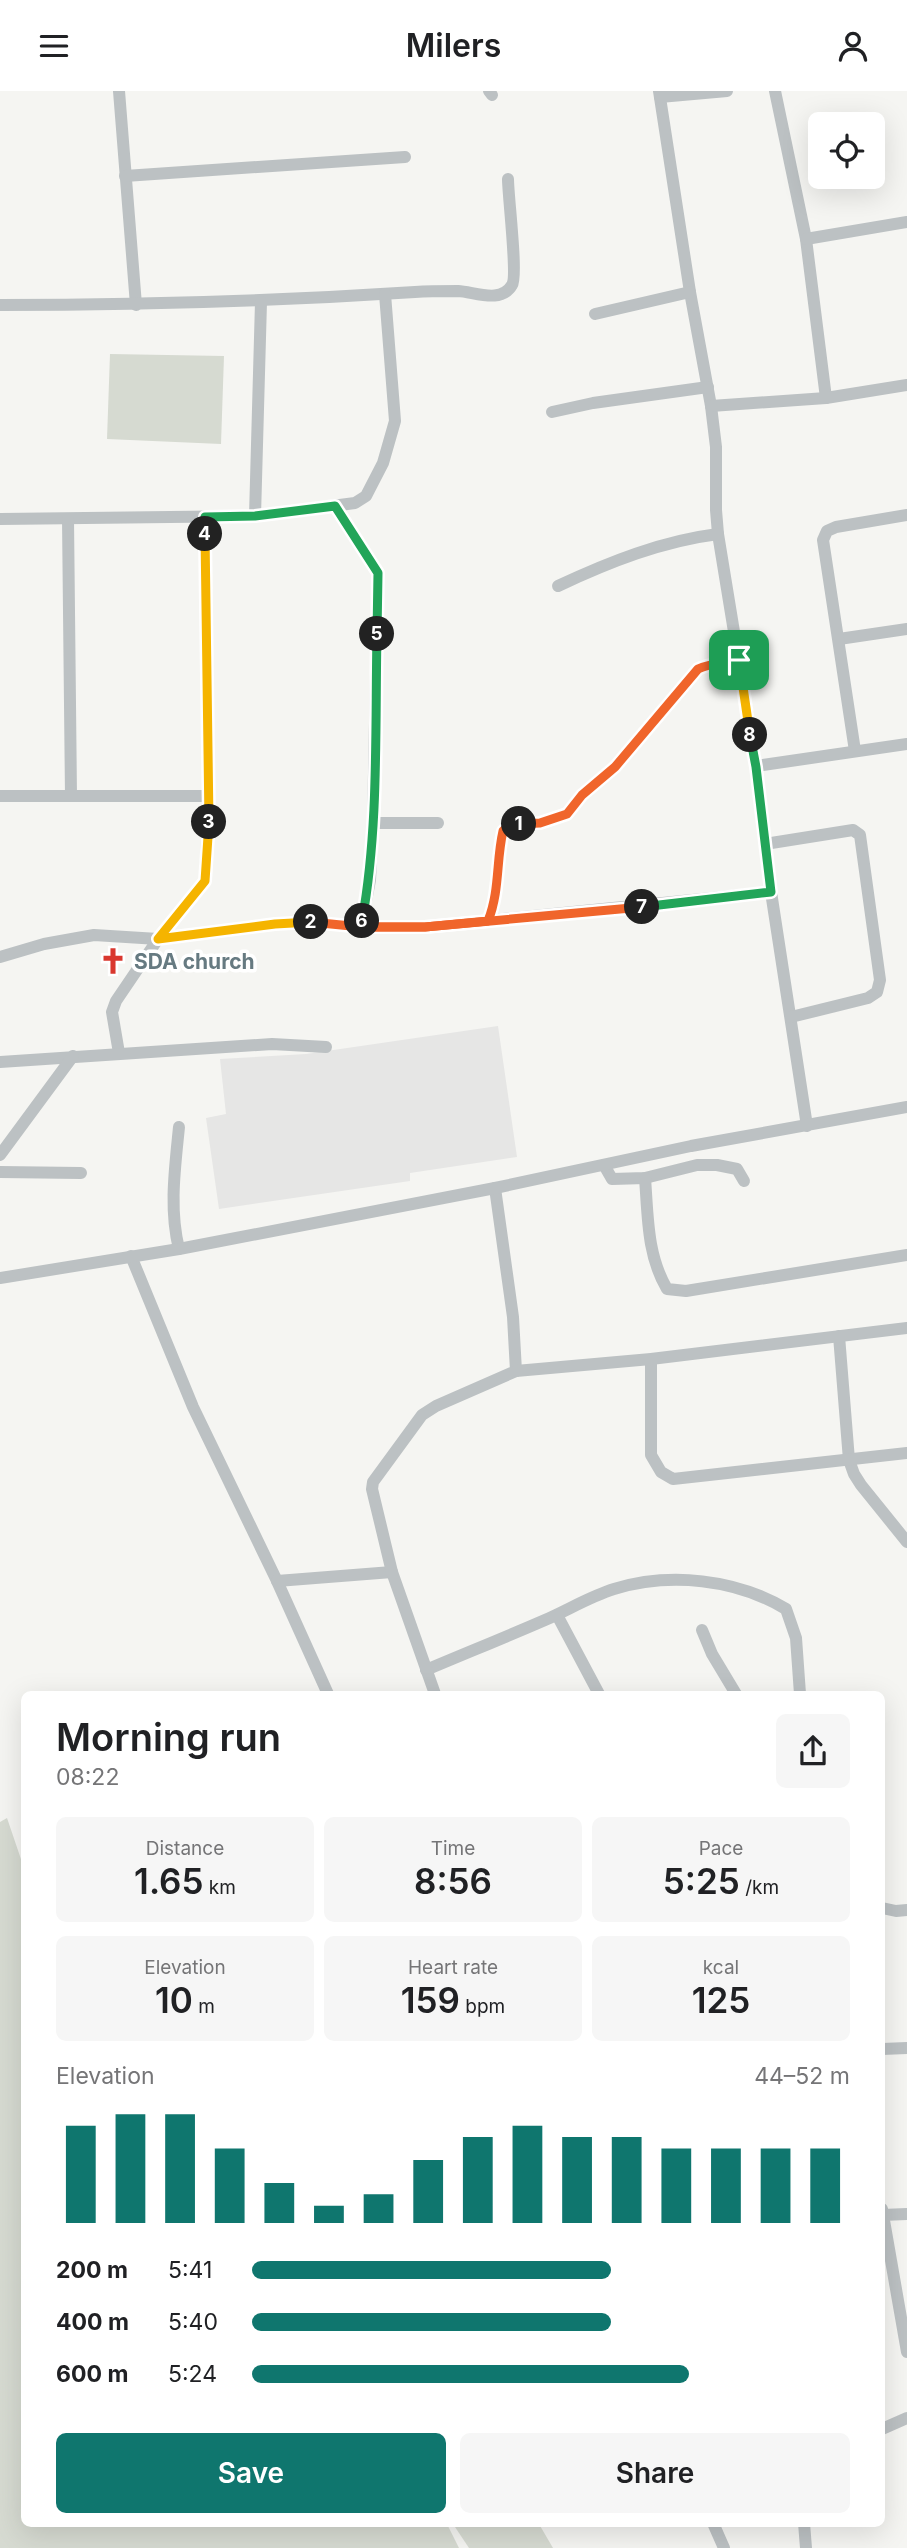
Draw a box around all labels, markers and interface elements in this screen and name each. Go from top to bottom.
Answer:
text: Milers [406,26,501,65]
icon: menu [35,27,73,65]
icon: person [834,27,872,65]
map controls [808,112,885,189]
button: locate [808,112,885,189]
pin: 4 [188,517,222,551]
text: 4 [198,522,211,545]
pin: 5 [360,617,394,651]
text: 5 [370,622,383,645]
pin [709,630,769,690]
icon: arrive [720,641,758,679]
pin: 8 [732,717,768,753]
text: 8 [743,723,756,746]
pin: 3 [192,805,227,839]
pin: 1 [502,807,536,841]
text: 3 [202,810,215,833]
text: 1 [514,812,523,835]
pin: 7 [624,889,660,925]
text: 7 [636,895,647,918]
pin: 6 [344,903,380,939]
pin: 2 [294,905,328,939]
text: 6 [355,909,368,932]
text: 2 [305,910,316,933]
church icon: SDA church [98,946,128,976]
place label: SDA church [134,949,255,974]
text: Morning run [56,1714,281,1760]
button: share [776,1714,850,1788]
text: 08:22 [56,1763,119,1791]
text: Distance [146,1837,224,1860]
text: Time [431,1837,475,1860]
text: Pace [699,1837,743,1860]
text: 1.65 [134,1860,203,1902]
text: 8:56 [414,1860,492,1902]
text: 5:25 [663,1860,740,1902]
text: km [203,1876,236,1899]
text: /km [740,1876,779,1899]
text: Elevation [144,1956,226,1979]
text: Heart rate [408,1956,498,1979]
text: kcal [703,1956,739,1979]
text: 10 [155,1979,193,2021]
text: 159 [401,1979,460,2021]
text: 125 [692,1979,750,2021]
text: m [193,1995,215,2018]
text: bpm [460,1995,505,2018]
text: Elevation [56,2062,155,2090]
text: 44–52 m [754,2062,850,2090]
text: 200 m [56,2256,128,2284]
text: 5:41 [168,2256,212,2284]
text: 400 m [56,2308,129,2336]
text: 5:40 [168,2308,218,2336]
text: 600 m [56,2360,128,2388]
text: 5:24 [168,2360,217,2388]
button: Save [56,2433,446,2513]
button: Share [460,2433,850,2513]

